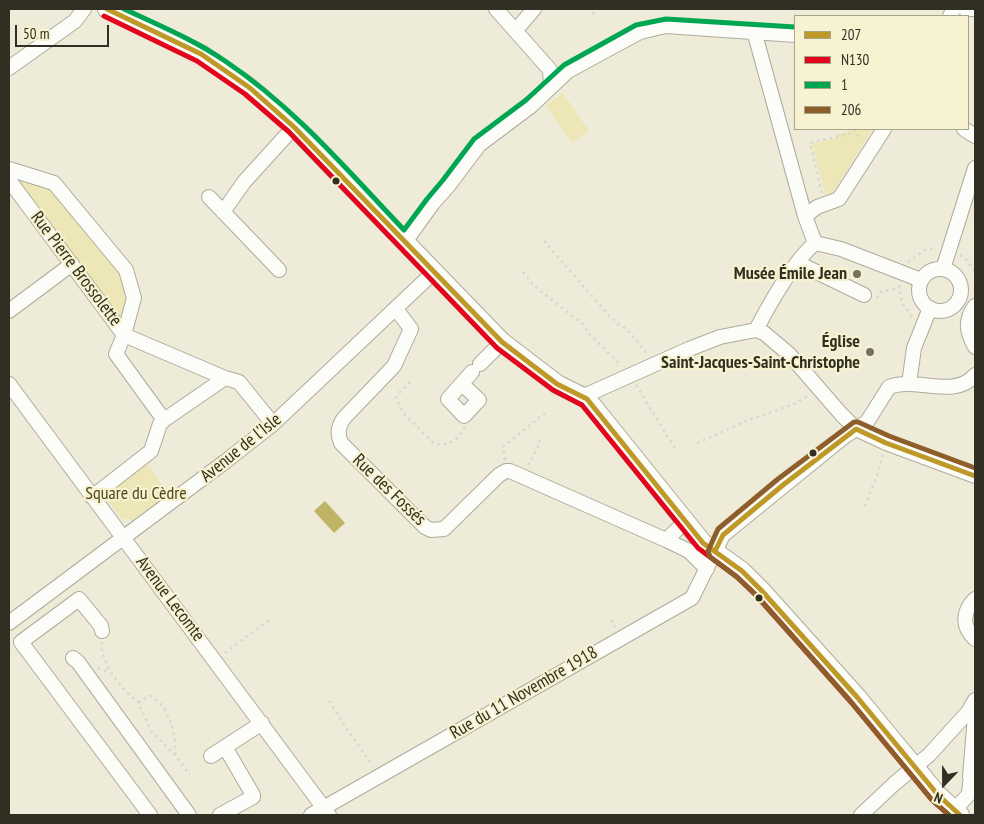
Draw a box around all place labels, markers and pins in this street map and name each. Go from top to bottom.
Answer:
unlabelled marker [331,176,341,186]
place label: Musée Émile Jean [734,263,847,285]
marker: Musée Émile Jean [851,268,863,280]
place label: Église Saint-Jacques-Saint-Christophe [661,331,860,374]
marker: Église Saint-Jacques-Saint-Christophe [864,346,876,358]
unlabelled marker [808,448,818,458]
unlabelled marker [754,593,764,603]

